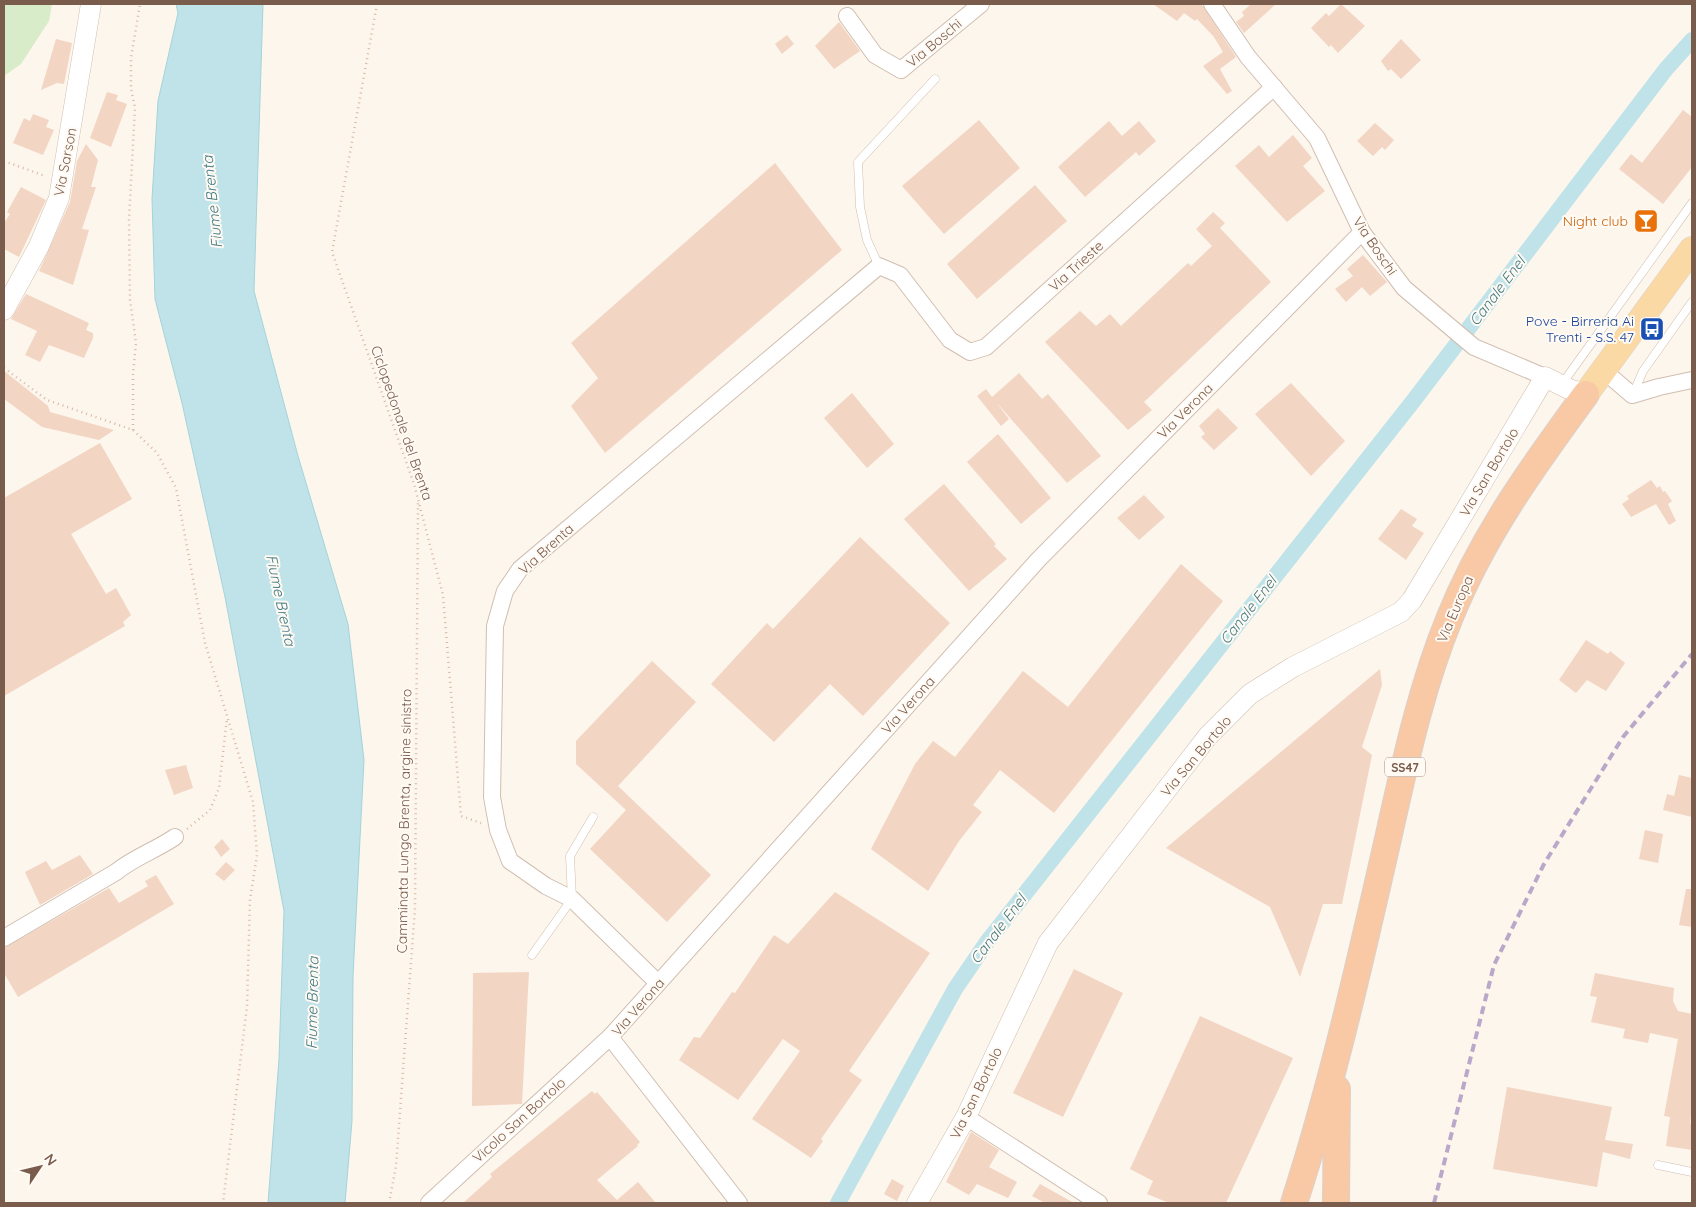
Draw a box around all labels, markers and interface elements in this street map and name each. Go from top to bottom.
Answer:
street label: Via Boschi [903,15,965,71]
street label: Via Sarson [50,126,80,198]
water label: Fiume Brenta [198,154,226,249]
bar icon: Night club [1633,208,1659,234]
place label: Night club [1563,212,1628,230]
street label: Via Boschi [1349,213,1401,279]
street label: Via Trieste [1045,237,1107,295]
water label: Canale Enel [1465,251,1530,329]
place label: Pove - Birreria Ai Trenti - S.S. 47 [1526,312,1634,346]
bus stop icon: Pove - Birreria Ai Trenti - S.S. 47 [1639,316,1665,342]
street label: Ciclopedonale del Brenta [367,343,437,503]
street label: Via Verona [1153,379,1217,443]
street label: Via San Bortolo [1455,424,1523,520]
street label: Via Brenta [515,520,577,578]
water label: Fiume Brenta [262,553,300,648]
water label: Canale Enel [1215,571,1282,648]
street label: Via Europa [1433,573,1477,645]
street label: Via Verona [877,672,939,738]
street label: Camminata Lungo Brenta, argine sinistro [393,689,415,953]
street label: Via San Bortolo [1157,712,1235,800]
road number: SS47 [1385,758,1425,776]
water label: Canale Enel [966,889,1031,967]
water label: Fiume Brenta [302,955,322,1050]
street label: Via Verona [608,974,668,1040]
street label: Via San Bortolo [946,1044,1006,1142]
street label: Vicolo San Bortolo [469,1073,569,1167]
north arrow [15,1142,65,1192]
text: N [40,1150,61,1169]

